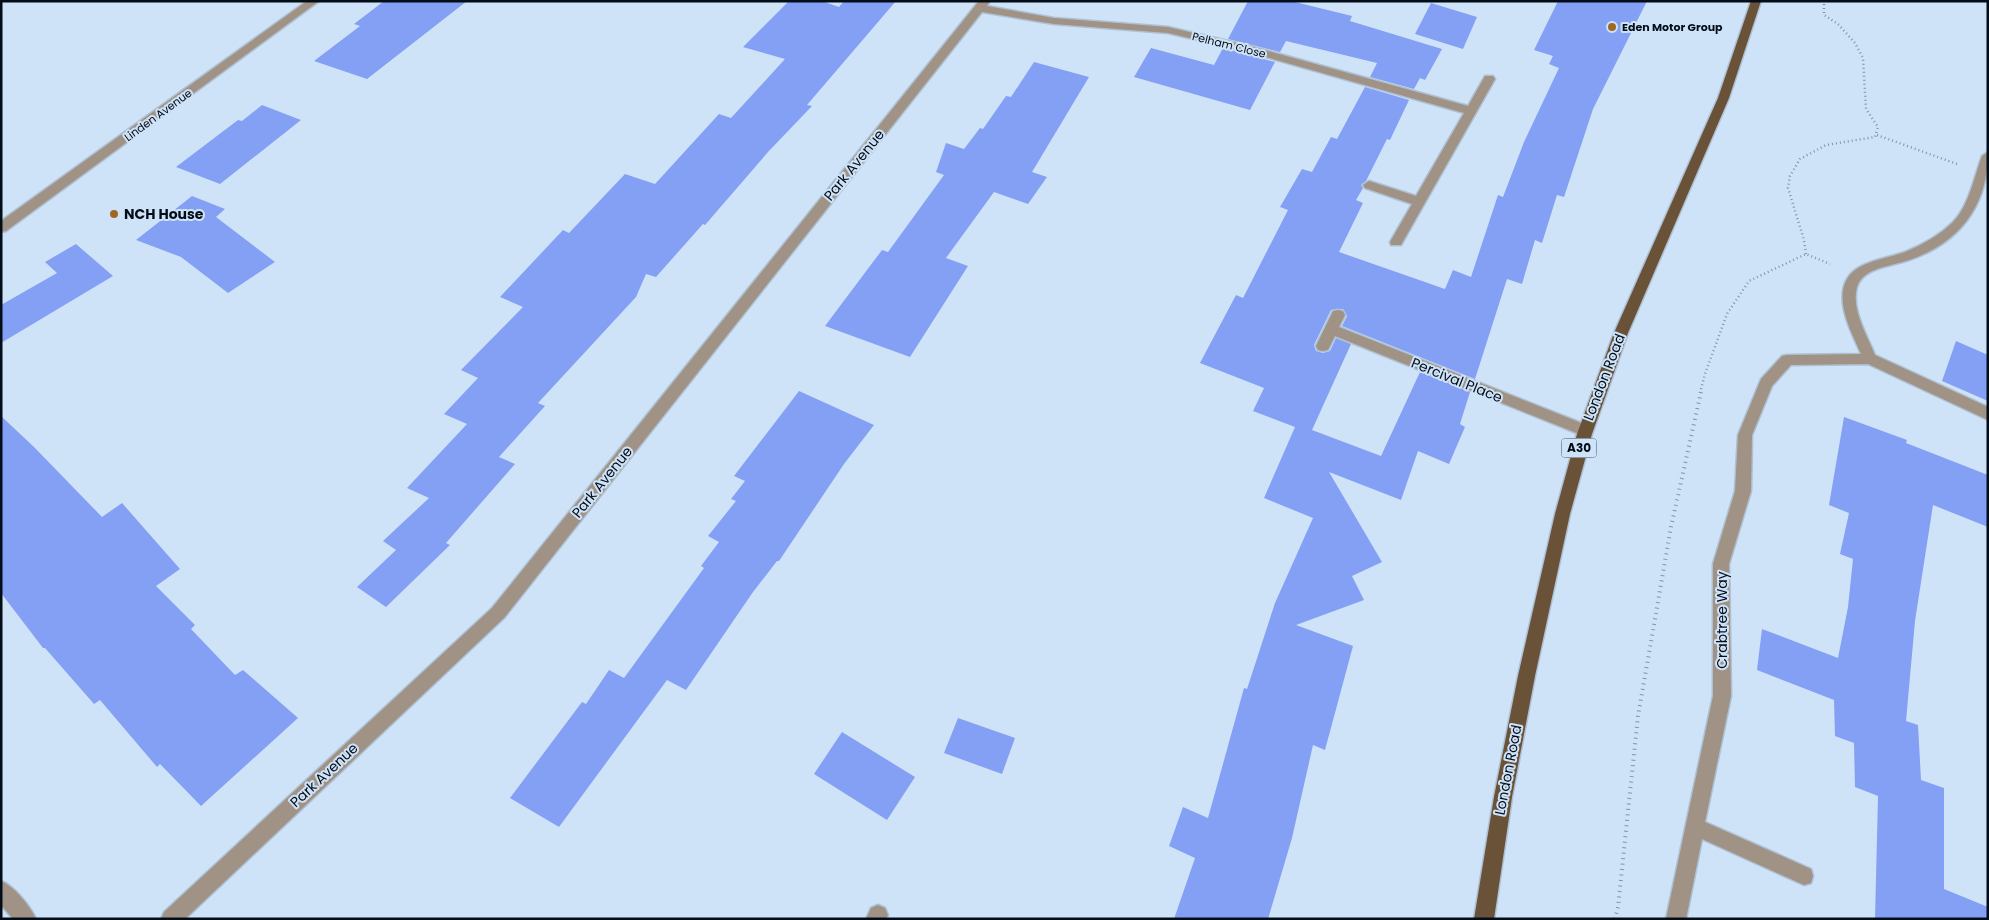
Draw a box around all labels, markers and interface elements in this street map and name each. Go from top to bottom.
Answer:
place label: Eden Motor Group [1622,19,1723,35]
marker: Eden Motor Group [1606,21,1618,33]
street label: Pelham Close [1190,28,1268,62]
street label: Linden Avenue [121,85,195,145]
street label: Park Avenue [819,125,889,205]
place label: NCH House [124,204,204,224]
marker: NCH House [108,208,120,220]
street label: London Road [1578,331,1630,423]
street label: Percival Place [1408,353,1506,407]
road number: A30 [1562,438,1596,458]
street label: Park Avenue [567,442,637,522]
street label: Crabtree Way [1712,571,1732,669]
street label: London Road [1489,723,1527,817]
street label: Park Avenue [286,738,363,812]

